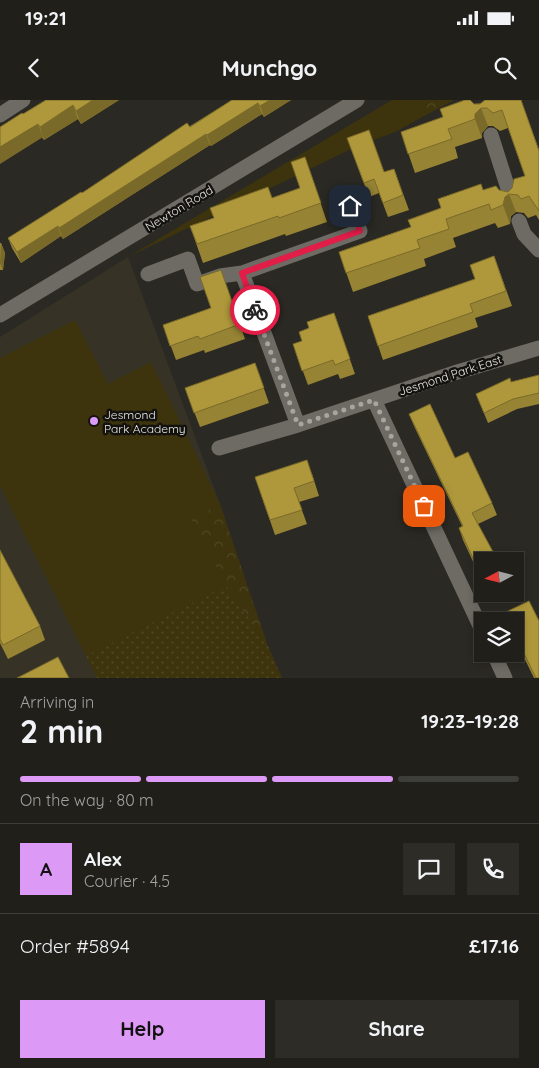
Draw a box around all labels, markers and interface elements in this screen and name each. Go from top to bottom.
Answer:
text: 19:21 [25,6,67,30]
icon: back [20,54,48,82]
text: Munchgo [222,54,317,82]
icon: search [491,54,519,82]
street label: Newton Road [142,182,216,234]
pin [329,185,371,227]
icon: home [336,192,364,220]
courier [230,285,280,335]
icon: bike [241,296,269,324]
street label: Jesmond Park East [397,351,503,399]
place label: Jesmond Park Academy [104,407,186,436]
marker: Jesmond Park Academy [88,415,100,427]
pin [403,485,445,527]
icon: bag [410,492,438,520]
north arrow [474,552,524,602]
map controls [474,552,524,662]
button: layers [474,612,524,662]
text: Arriving in [20,692,94,712]
text: 19:23–19:28 [421,709,519,733]
text: 2 min [20,711,103,751]
text: On the way · 80 m [20,790,154,810]
button: chat [403,843,455,895]
button: phone [467,843,519,895]
text: Alex [84,847,122,871]
text: A [40,857,52,881]
text: Courier · 4.5 [84,871,170,891]
text: Order #5894 [20,934,130,958]
text: £17.16 [469,934,519,958]
button: Help [20,1000,265,1058]
button: Share [275,1000,519,1058]

